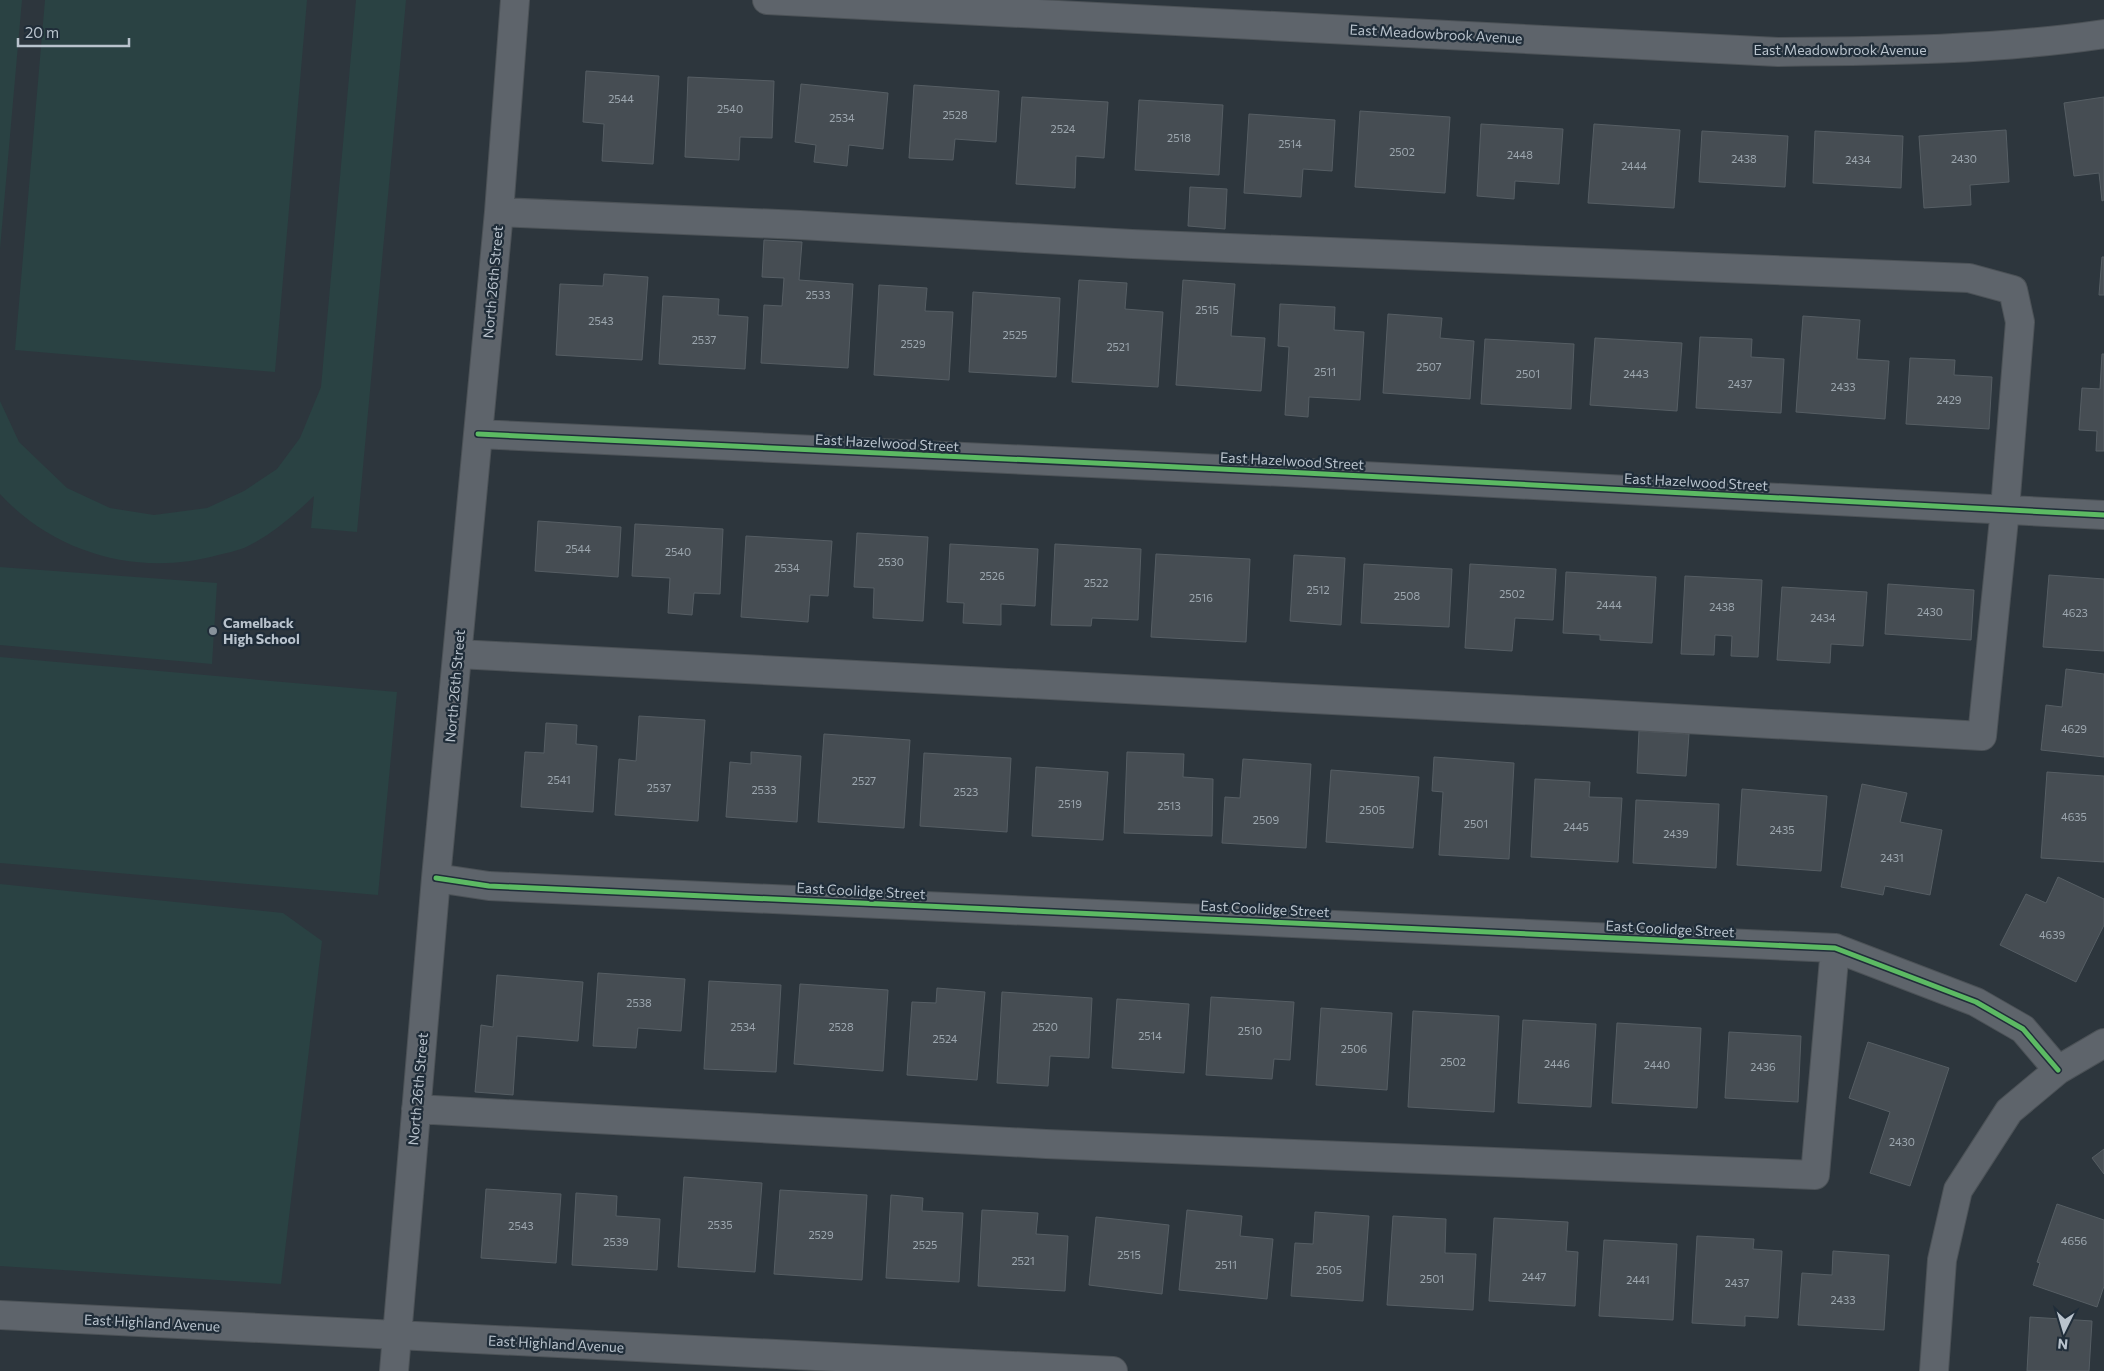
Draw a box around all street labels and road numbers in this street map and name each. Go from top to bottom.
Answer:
street label: East Meadowbrook Avenue [1349,20,1523,47]
street label: East Meadowbrook Avenue [1753,41,1927,58]
street label: North 26th Street [479,225,506,339]
street label: East Hazelwood Street [815,430,960,455]
street label: East Hazelwood Street [1220,448,1365,473]
street label: East Hazelwood Street [1624,469,1769,494]
street label: North 26th Street [441,629,468,743]
street label: East Coolidge Street [796,879,926,902]
street label: East Coolidge Street [1200,897,1330,920]
street label: East Coolidge Street [1605,917,1735,940]
street label: North 26th Street [404,1032,431,1146]
street label: East Highland Avenue [83,1310,221,1335]
street label: East Highland Avenue [487,1331,625,1356]

